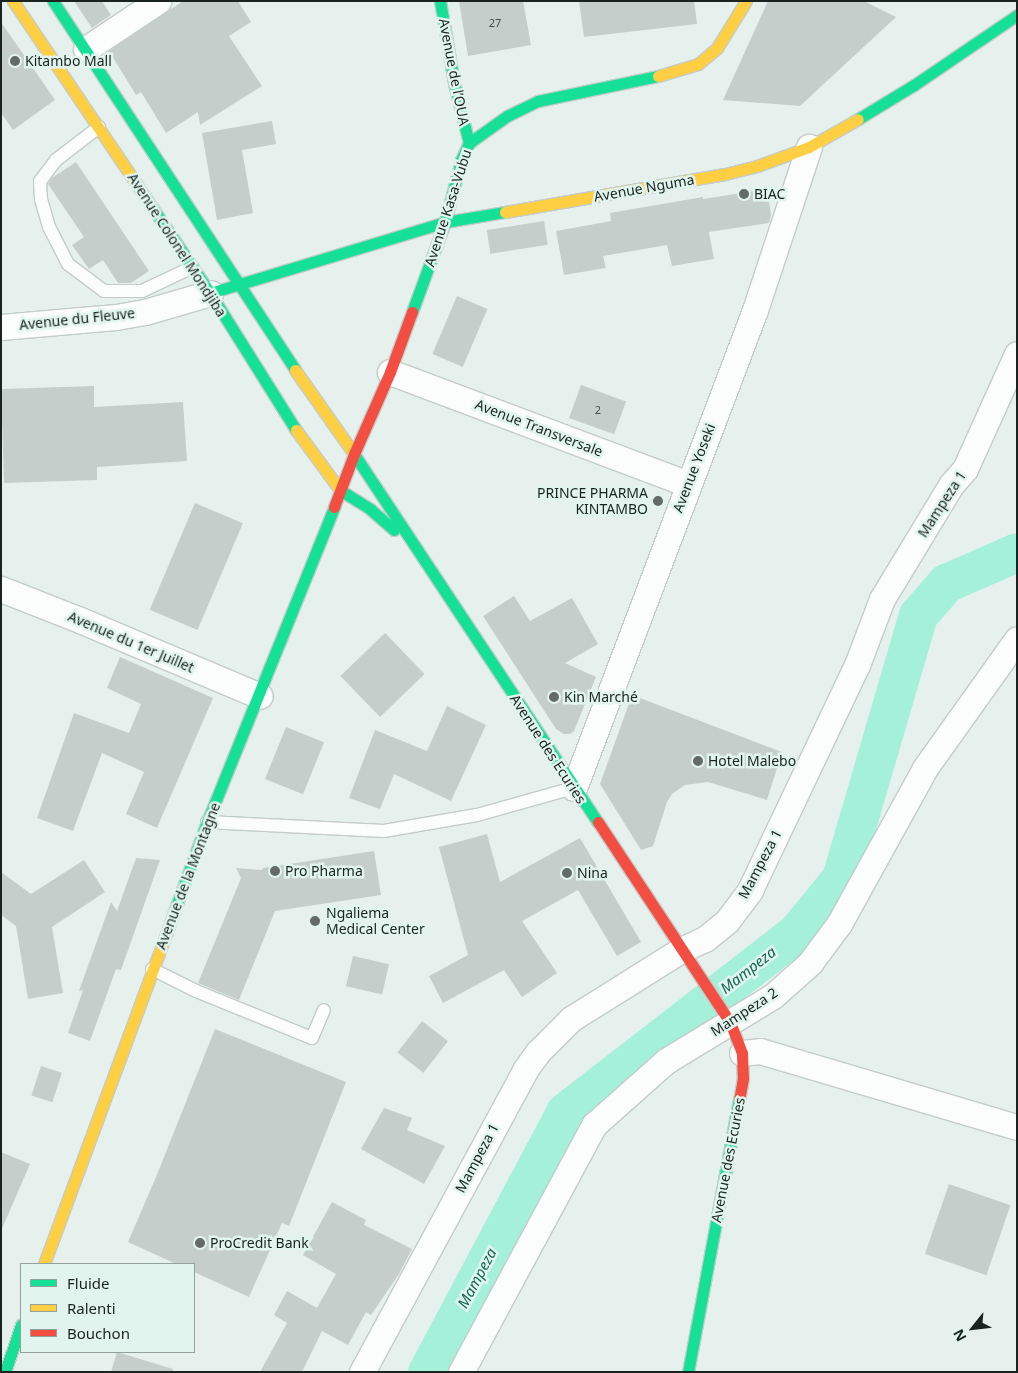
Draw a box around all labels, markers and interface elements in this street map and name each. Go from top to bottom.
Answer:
house number: 27 [489,16,501,30]
street label: Avenue de l’OUA [435,17,473,127]
place label: Kitambo Mall [25,53,112,69]
marker: Kitambo Mall [9,55,21,67]
street label: Avenue Kasa-Vubu [421,147,475,269]
street label: Avenue Colonel Mondjiba [124,170,230,320]
street label: Avenue Nguma [592,171,696,205]
place label: BIAC [754,186,785,202]
marker: BIAC [738,188,750,200]
street label: Avenue du Fleuve [18,305,136,333]
street label: Avenue Transversale [473,396,605,460]
house number: 2 [595,403,601,417]
street label: Avenue Yoseki [669,421,719,515]
street label: Mampeza 1 [914,468,970,540]
place label: PRINCE PHARMA KINTAMBO [537,485,648,518]
marker: PRINCE PHARMA KINTAMBO [652,495,664,507]
street label: Avenue du 1er Juillet [65,608,197,676]
place label: Kin Marché [564,689,638,705]
street label: Avenue des Ecuries [506,691,590,807]
marker: Kin Marché [548,691,560,703]
place label: Hotel Malebo [708,753,796,769]
marker: Hotel Malebo [692,755,704,767]
street label: Avenue de la Montagne [152,800,224,952]
street label: Mampeza 1 [735,826,785,902]
place label: Pro Pharma [285,863,363,879]
marker: Pro Pharma [269,865,281,877]
place label: Nina [577,865,608,881]
marker: Nina [561,867,573,879]
place label: Ngaliema Medical Center [326,905,425,938]
marker: Ngaliema Medical Center [308,914,322,928]
water label: Mampeza [717,943,779,997]
street label: Mampeza 2 [708,984,780,1040]
street label: Avenue des Ecuries [708,1096,748,1224]
street label: Mampeza 1 [452,1120,502,1196]
place label: ProCredit Bank [210,1235,309,1251]
marker: ProCredit Bank [194,1237,206,1249]
water label: Mampeza [454,1245,500,1311]
legend [20,1263,195,1353]
text: Fluide [67,1273,109,1293]
text: Ralenti [67,1298,116,1318]
north arrow [948,1303,998,1353]
text: Bouchon [67,1323,130,1343]
text: N [948,1326,971,1345]

